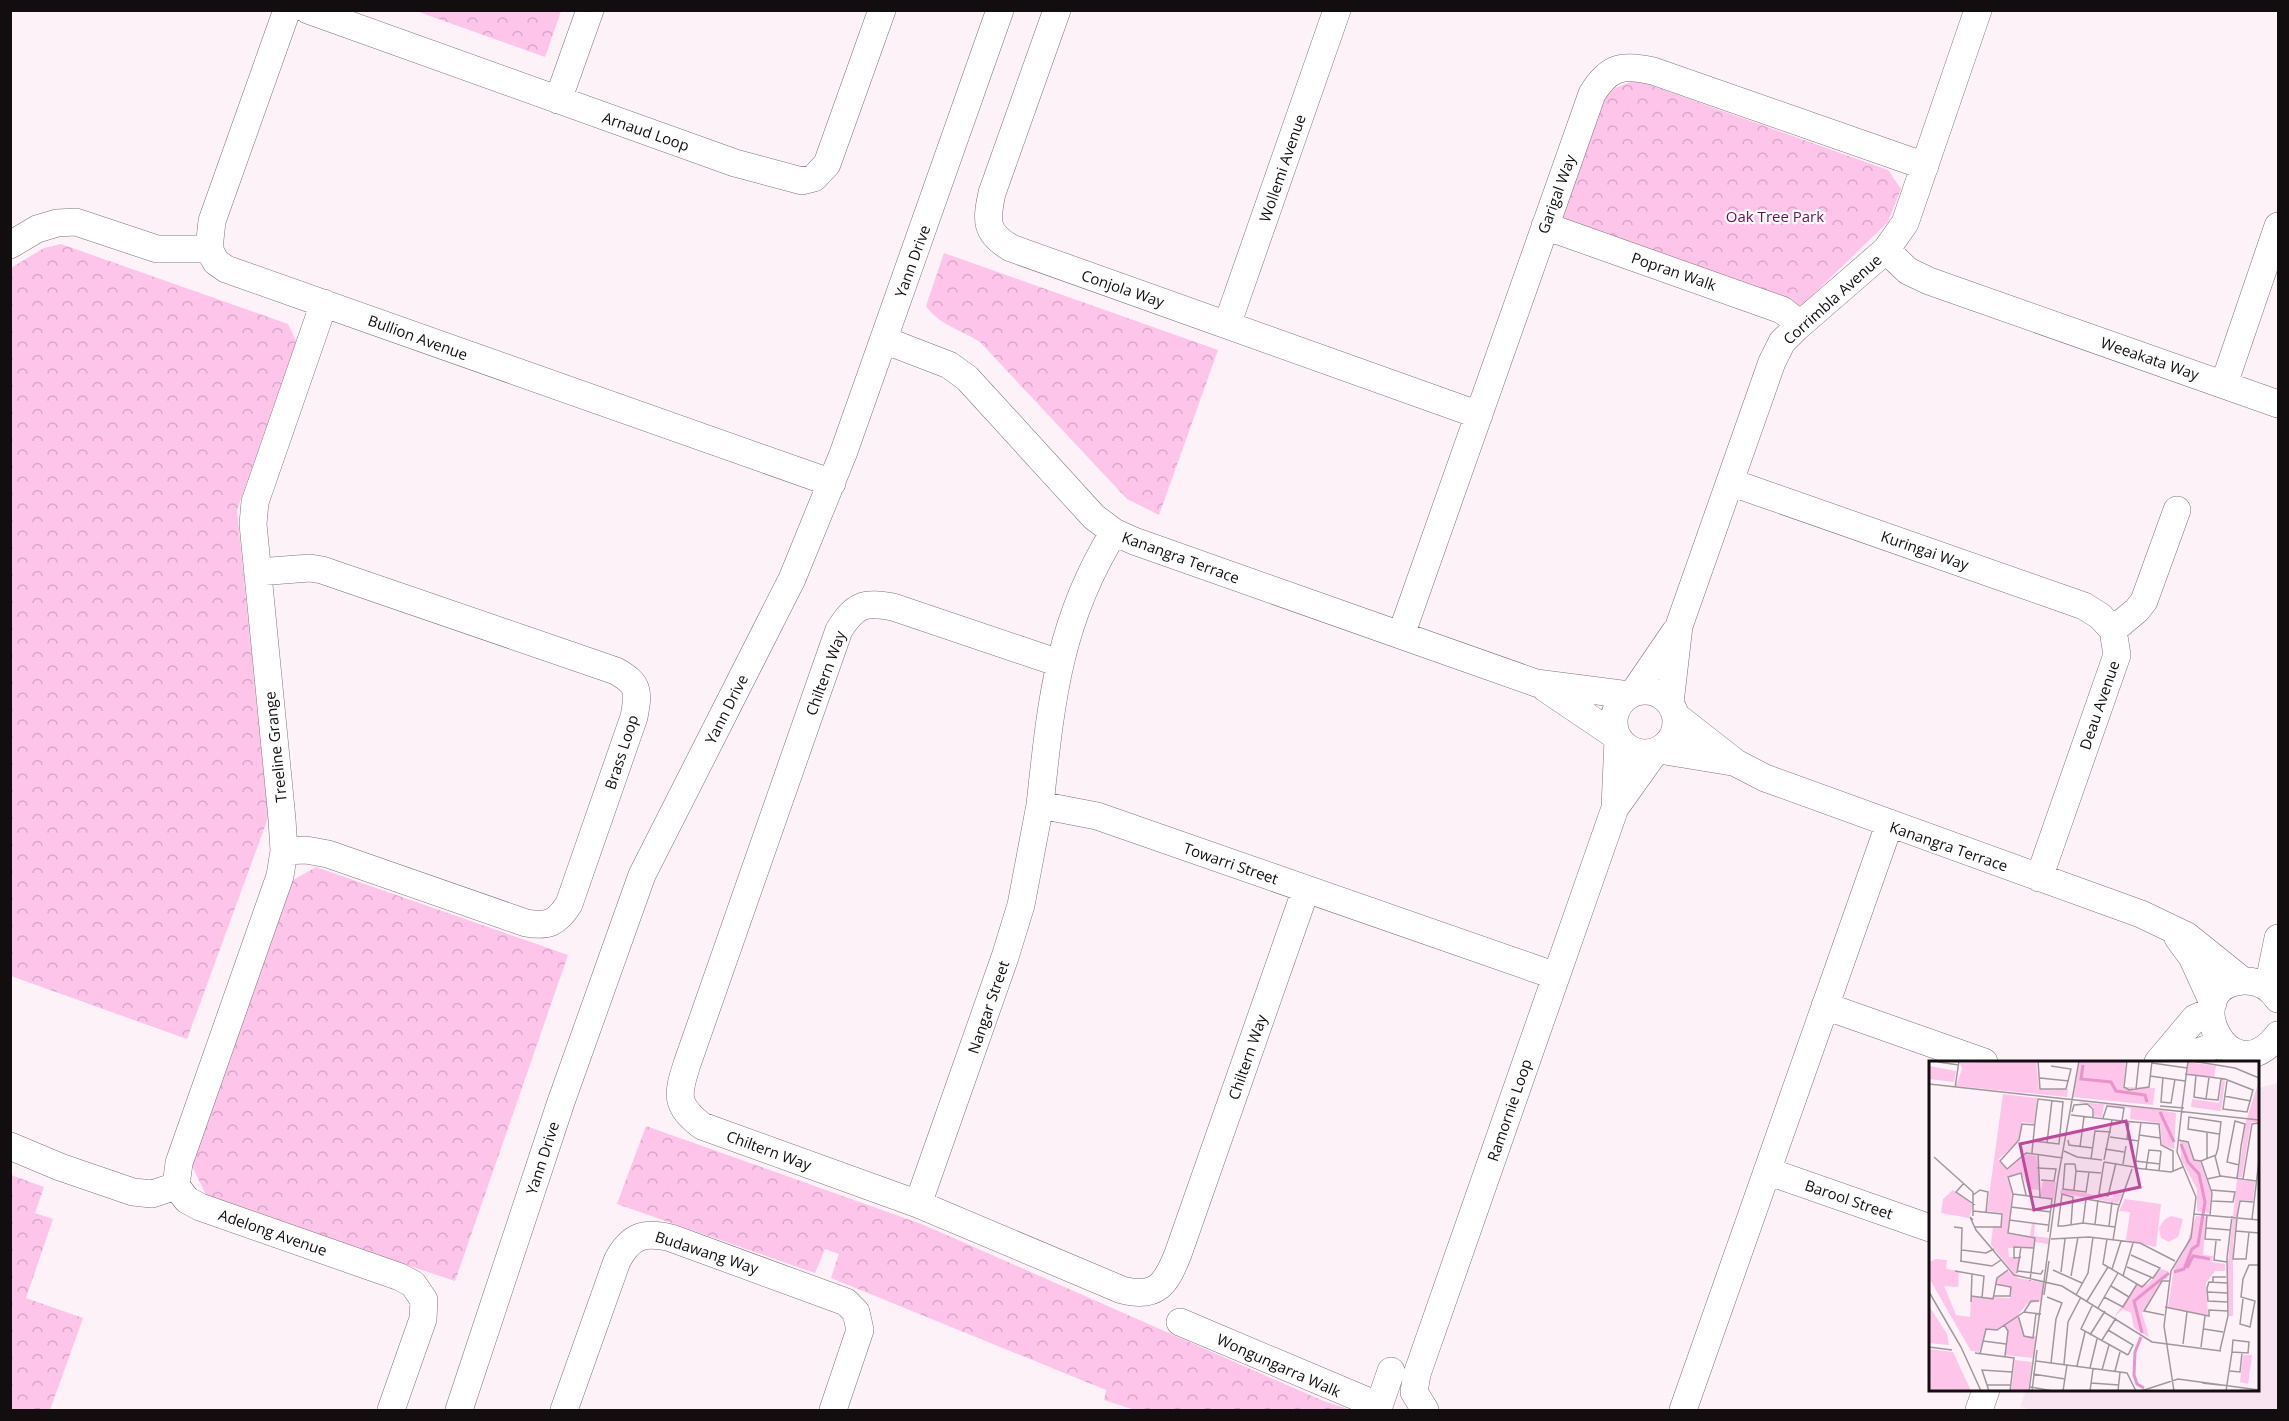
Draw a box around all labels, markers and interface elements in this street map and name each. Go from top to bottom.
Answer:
street label: Arnaud Loop [600,107,692,155]
street label: Wollemi Avenue [1254,111,1310,225]
street label: Garigal Way [1532,151,1580,236]
park label: Oak Tree Park [1726,206,1824,226]
street label: Yann Drive [890,222,934,300]
street label: Popran Walk [1629,247,1719,295]
street label: Corrimbla Avenue [1779,249,1885,349]
street label: Conjola Way [1079,265,1167,312]
street label: Bullion Avenue [365,310,471,364]
street label: Weeakata Way [2098,332,2202,384]
street label: Kanangra Terrace [1119,526,1243,588]
street label: Kuringai Way [1879,526,1972,574]
street label: Chiltern Way [800,627,850,718]
street label: Deau Avenue [2074,658,2124,752]
street label: Yann Drive [700,671,752,747]
street label: Treeline Grange [259,691,291,803]
street label: Brass Loop [600,712,642,792]
street label: Kanangra Terrace [1887,816,2011,876]
street label: Towarri Street [1181,837,1281,889]
street label: Nangar Street [963,958,1013,1056]
street label: Chiltern Way [1223,1011,1271,1102]
street label: Ramornie Loop [1482,1056,1536,1164]
inset map [1929,1061,2259,1391]
street label: Yann Drive [521,1119,563,1197]
street label: Chiltern Way [724,1125,815,1175]
street label: Barool Street [1802,1175,1896,1223]
street label: Adelong Avenue [216,1204,330,1260]
street label: Budawang Way [653,1226,762,1278]
street label: Wongungarra Walk [1214,1329,1344,1401]

